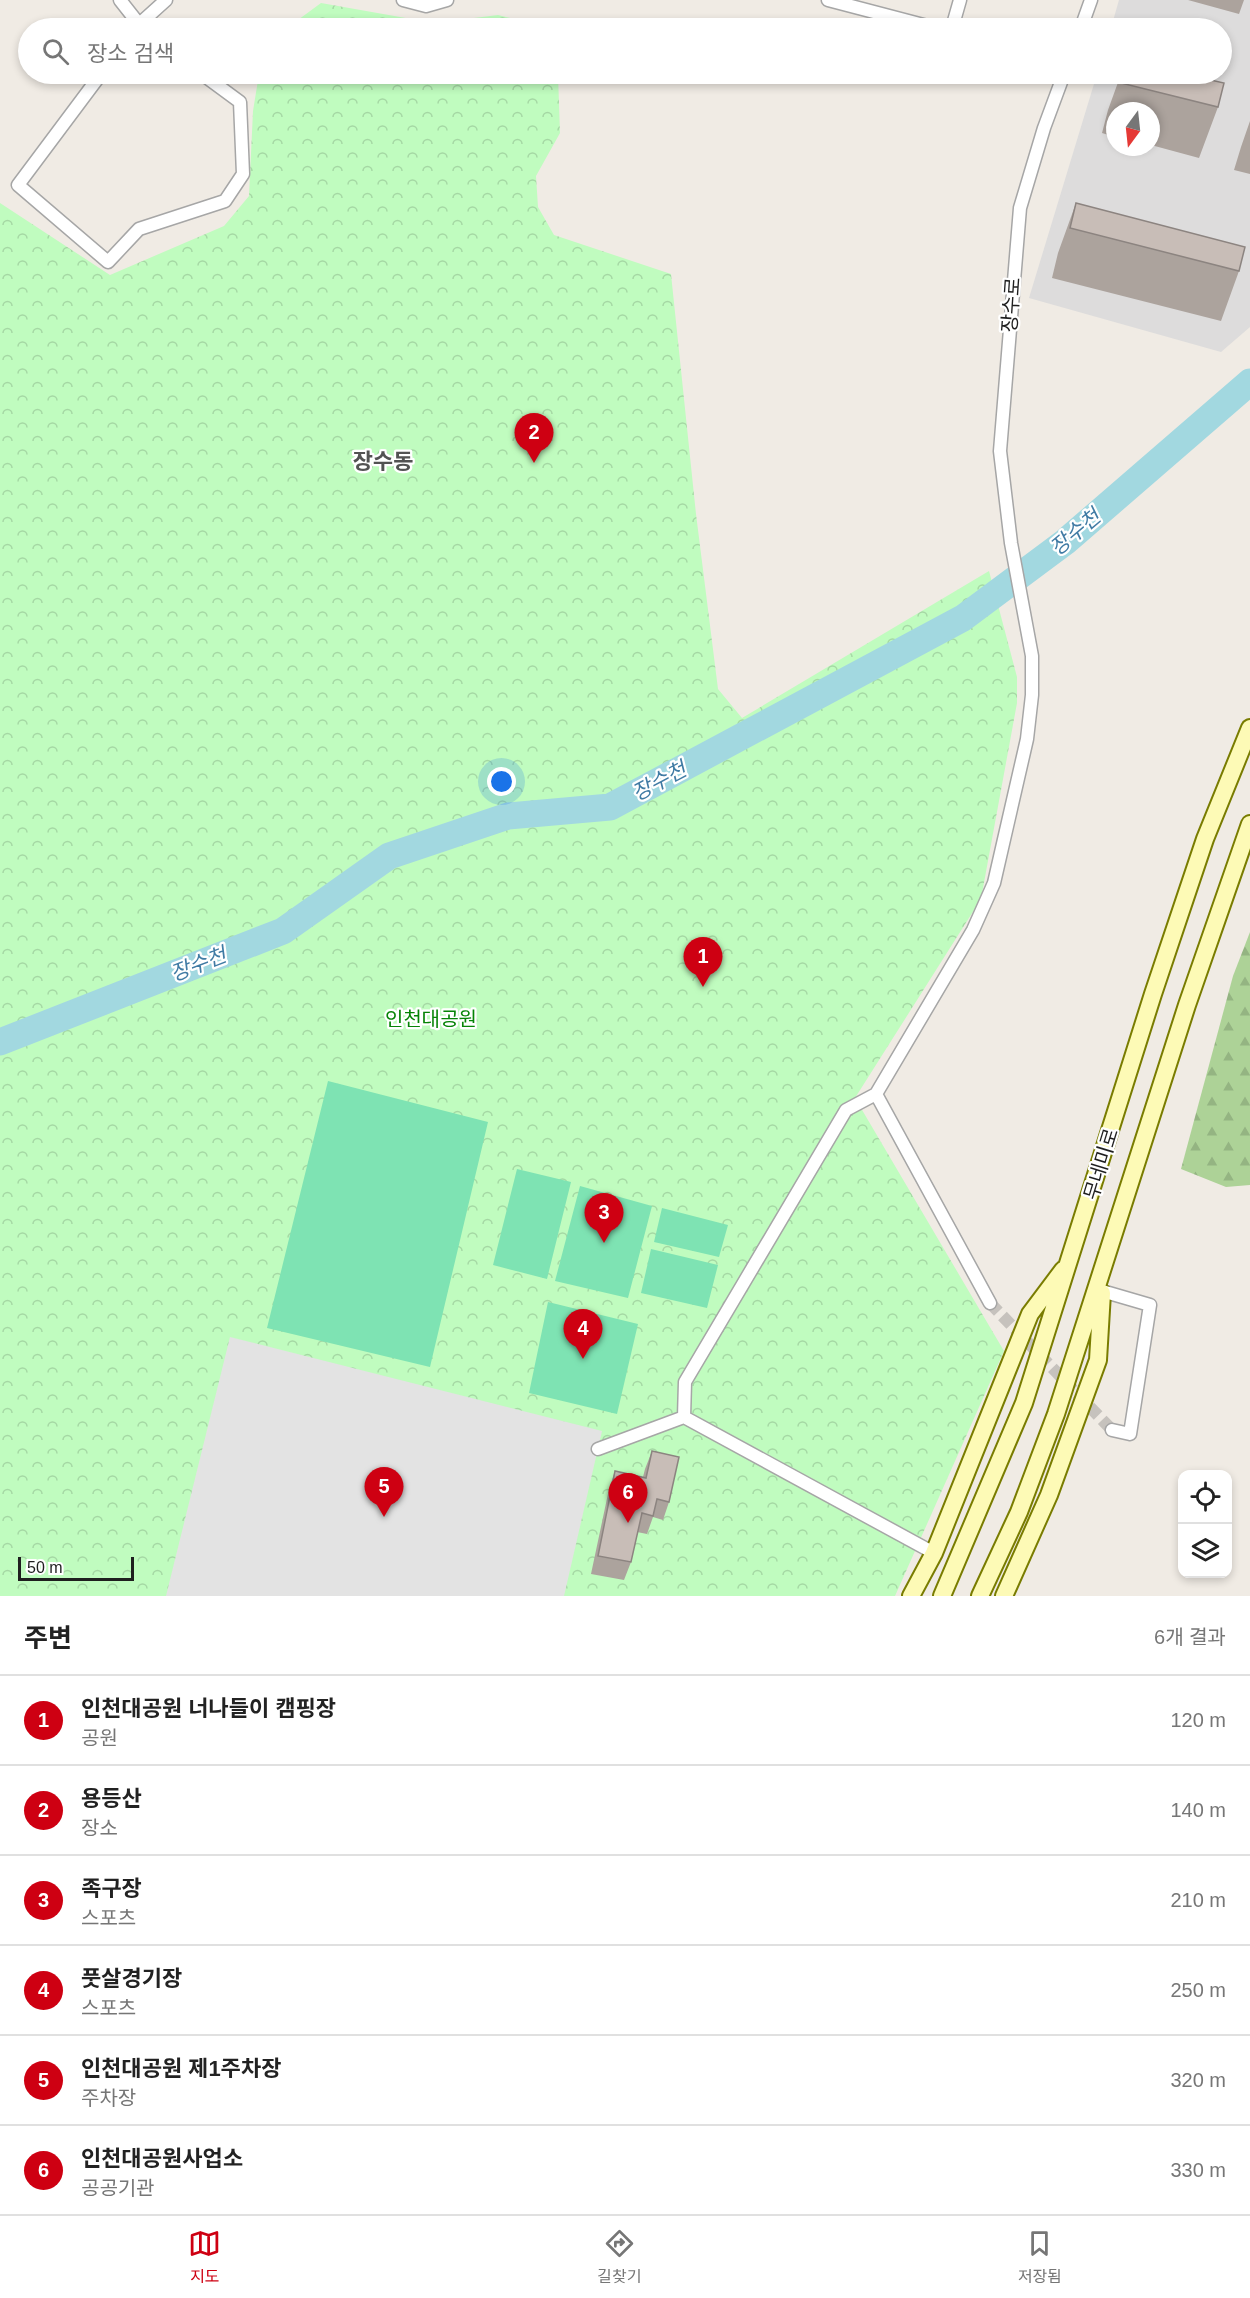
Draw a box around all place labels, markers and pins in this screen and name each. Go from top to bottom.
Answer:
pin: 2 [514,414,554,463]
pin: 1 [684,938,722,987]
pin: 3 [584,1194,624,1243]
pin: 4 [564,1310,602,1359]
pin: 5 [364,1468,404,1517]
pin: 6 [608,1474,648,1523]

